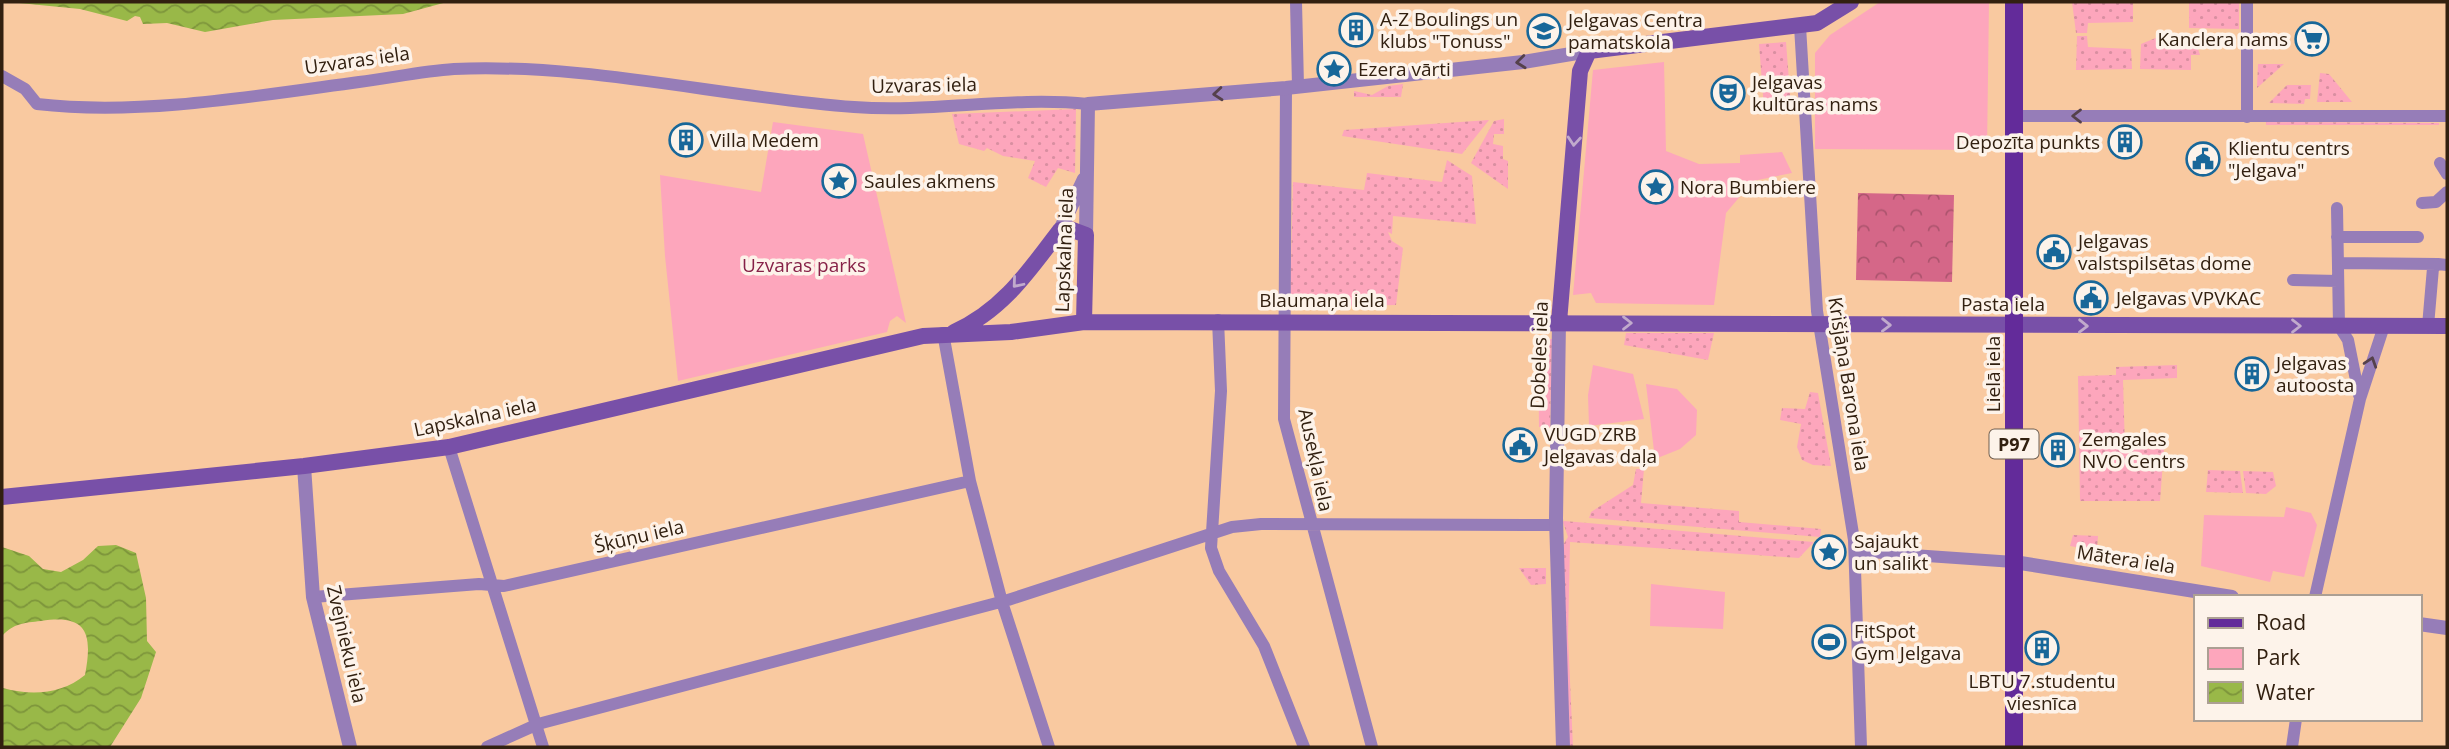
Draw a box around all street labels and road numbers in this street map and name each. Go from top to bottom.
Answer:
street label: Uzvaras iela [303,40,411,80]
street label: Uzvaras iela [871,71,977,99]
street label: Lapskalna iela [1049,187,1079,313]
street label: Blaumaņa iela [1259,287,1385,313]
street label: Pasta iela [1961,291,2045,317]
street label: Krišjāņa Barona iela [1822,295,1876,473]
street label: Dobeles iela [1524,301,1554,409]
street label: Lielā iela [1980,336,2006,412]
street label: Lapskalna iela [411,391,539,443]
street label: Ausekļa iela [1292,406,1340,514]
road number: P97 [1990,430,2038,458]
street label: Šķūņu iela [592,513,686,559]
street label: Mātera iela [2075,538,2177,580]
street label: Zvejnieku iela [321,582,373,706]

